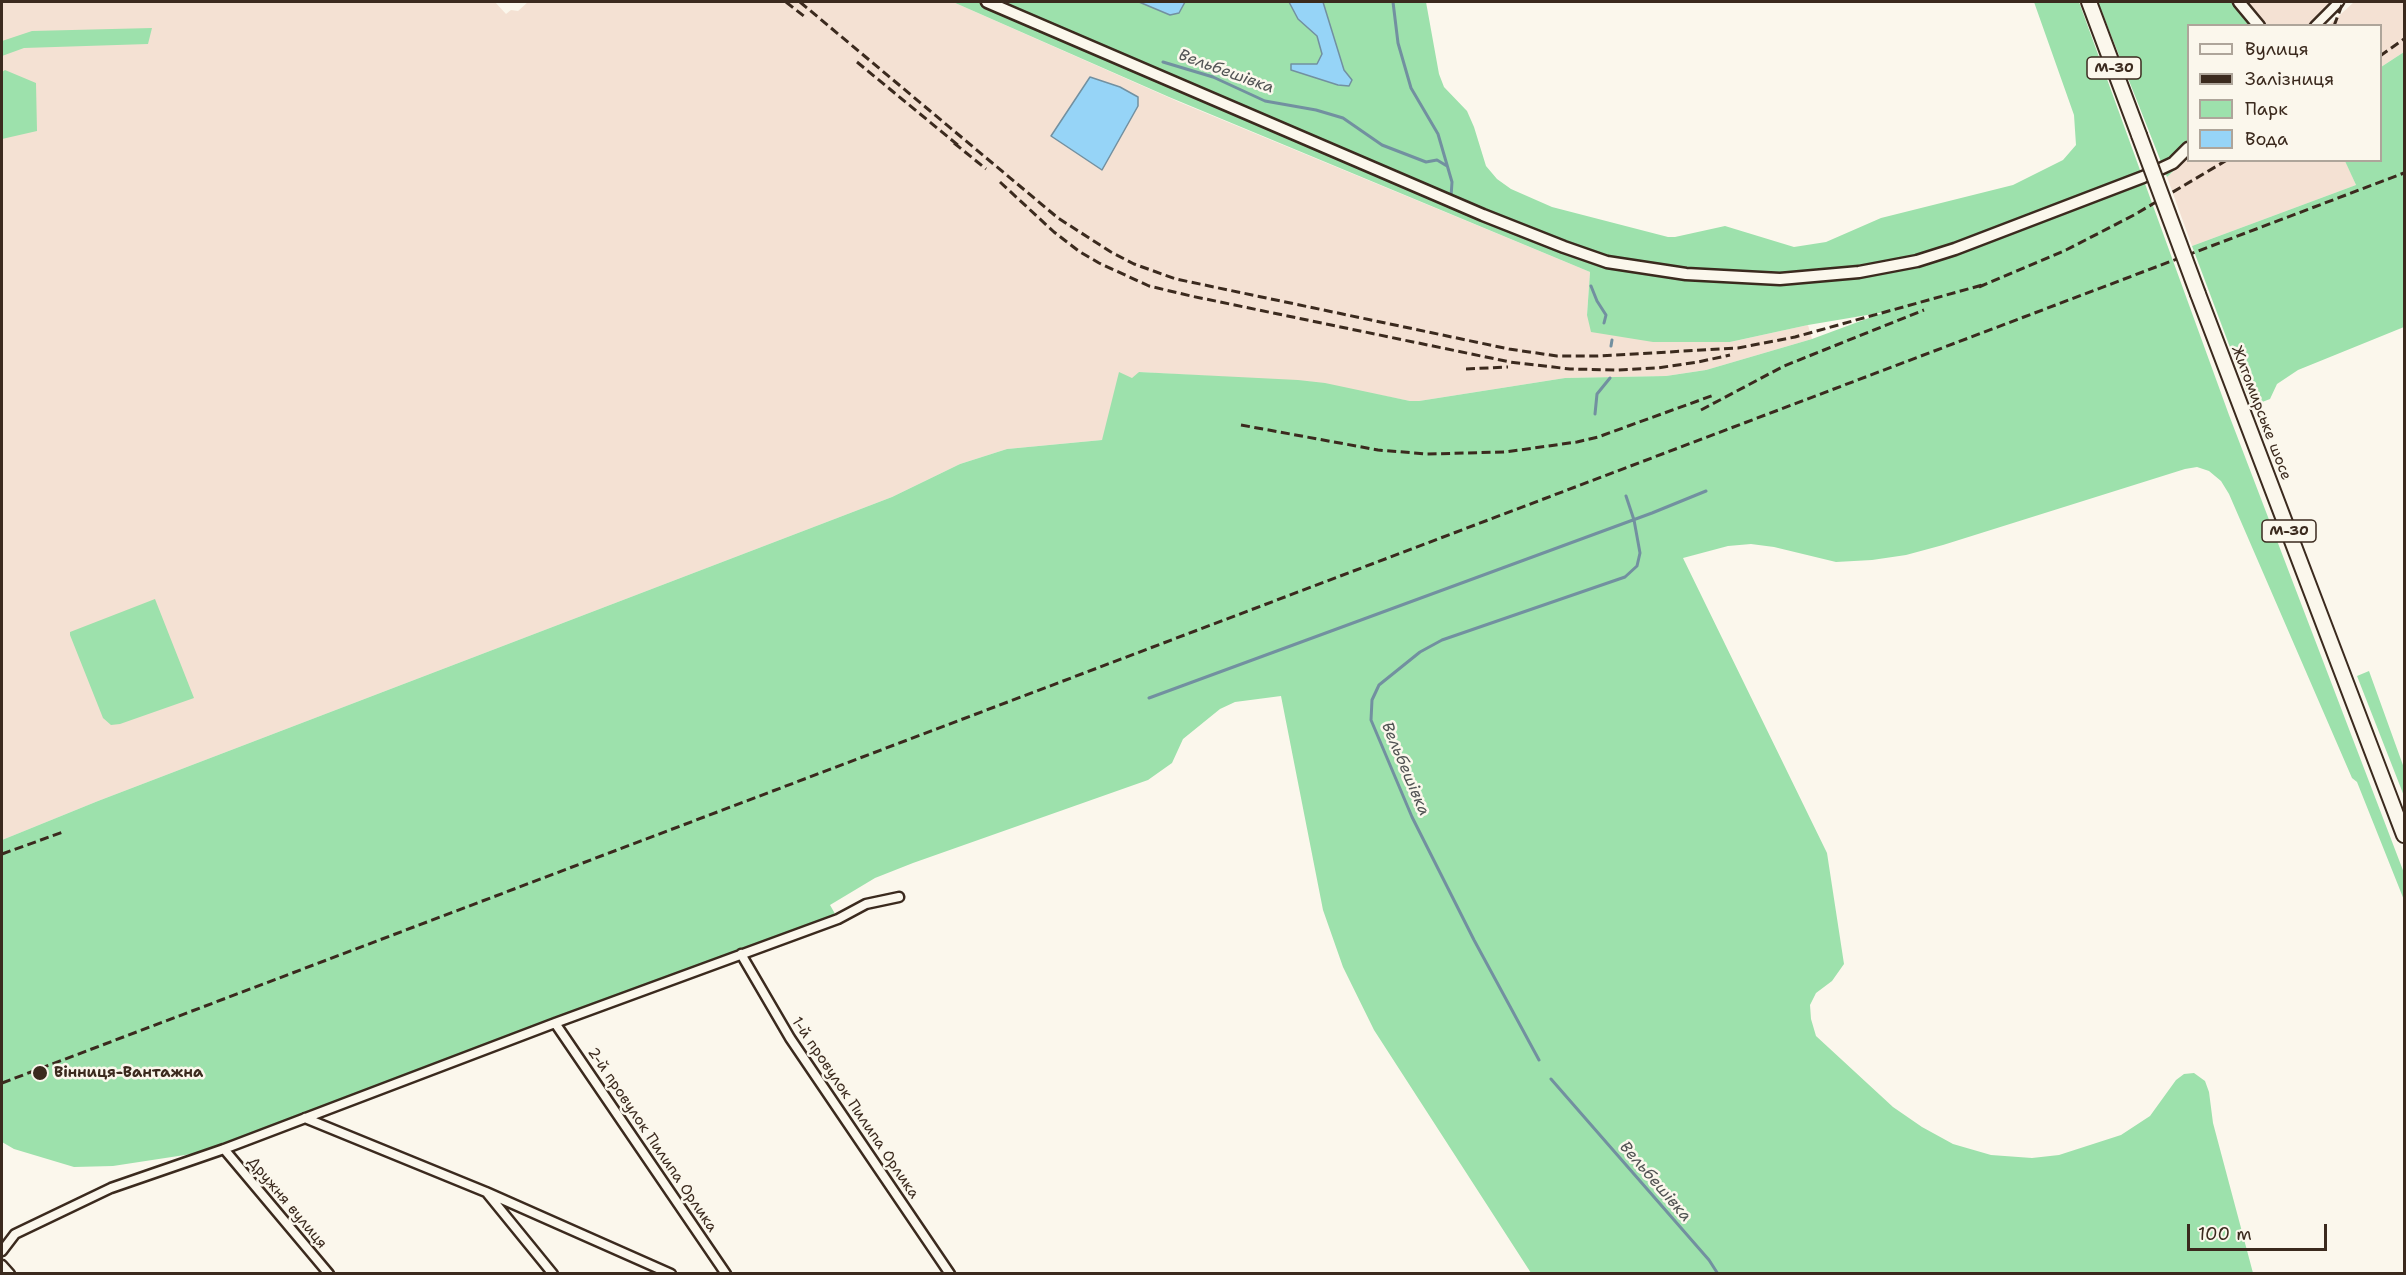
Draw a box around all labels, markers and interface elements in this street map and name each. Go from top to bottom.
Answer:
legend [2187,24,2382,162]
text: Вулиця [2245,37,2309,61]
water label: Вельбешівка [1176,46,1276,98]
road number: М-30 [2087,57,2141,79]
text: Залізниця [2245,67,2334,91]
text: Парк [2245,97,2288,121]
text: Вода [2245,127,2288,151]
street label: Житомирське шосе [2227,343,2295,483]
road number: М-30 [2262,520,2316,542]
water label: Вельбешівка [1377,719,1433,819]
street label: 1-й провулок Пилипа Орлика [787,1014,923,1202]
street label: 2-й провулок Пилипа Орлика [583,1044,721,1236]
marker: Вінниця-Вантажна [31,1064,49,1082]
place label: Вінниця-Вантажна [54,1064,203,1082]
water label: Вельбешівка [1615,1138,1695,1226]
street label: Дружня вулиця [243,1154,331,1252]
scale bar [2190,1212,2330,1250]
text: 100 m [2198,1222,2252,1246]

